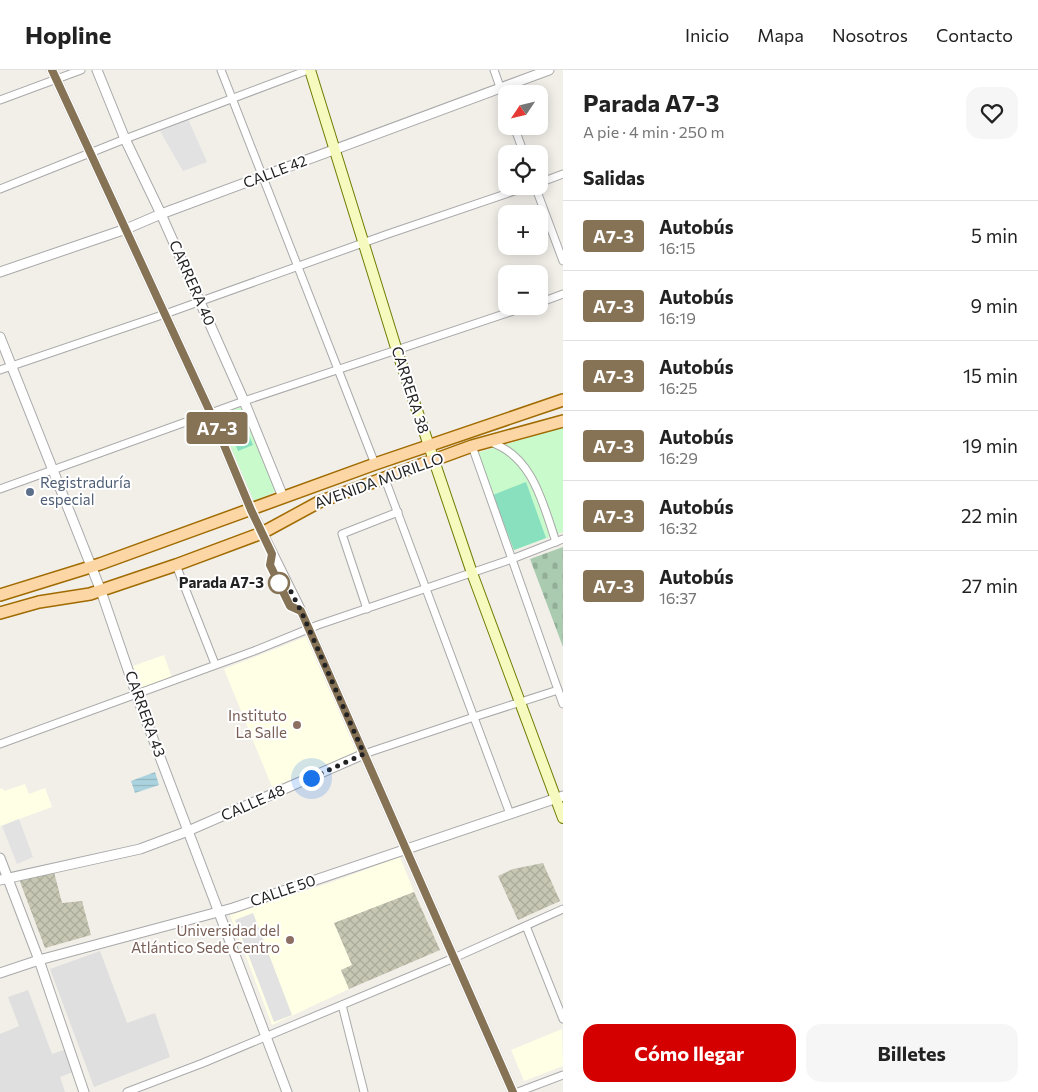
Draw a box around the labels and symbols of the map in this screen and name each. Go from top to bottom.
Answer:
north arrow [498,85,548,135]
street label: CALLE 42 [240,151,309,191]
street label: CARRERA 40 [166,237,220,328]
street label: CARRERA 38 [388,344,434,436]
line badge: A7-3 [182,412,252,444]
street label: AVENIDA MURILLO [312,448,446,512]
place label: Registraduría especial [40,473,131,508]
marker: Registraduría especial [24,486,36,498]
marker: Parada A7-3 [268,572,290,594]
place label: Parada A7-3 [179,573,264,591]
street label: CARRERA 43 [122,668,170,759]
place label: Instituto La Salle [228,706,287,741]
marker: Instituto La Salle [291,719,303,731]
your location [299,766,324,791]
street label: CALLE 48 [218,780,287,824]
street label: CALLE 50 [248,870,318,910]
place label: Universidad del Atlántico Sede Centro [131,921,280,956]
marker: Universidad del Atlántico Sede Centro [284,934,296,946]

